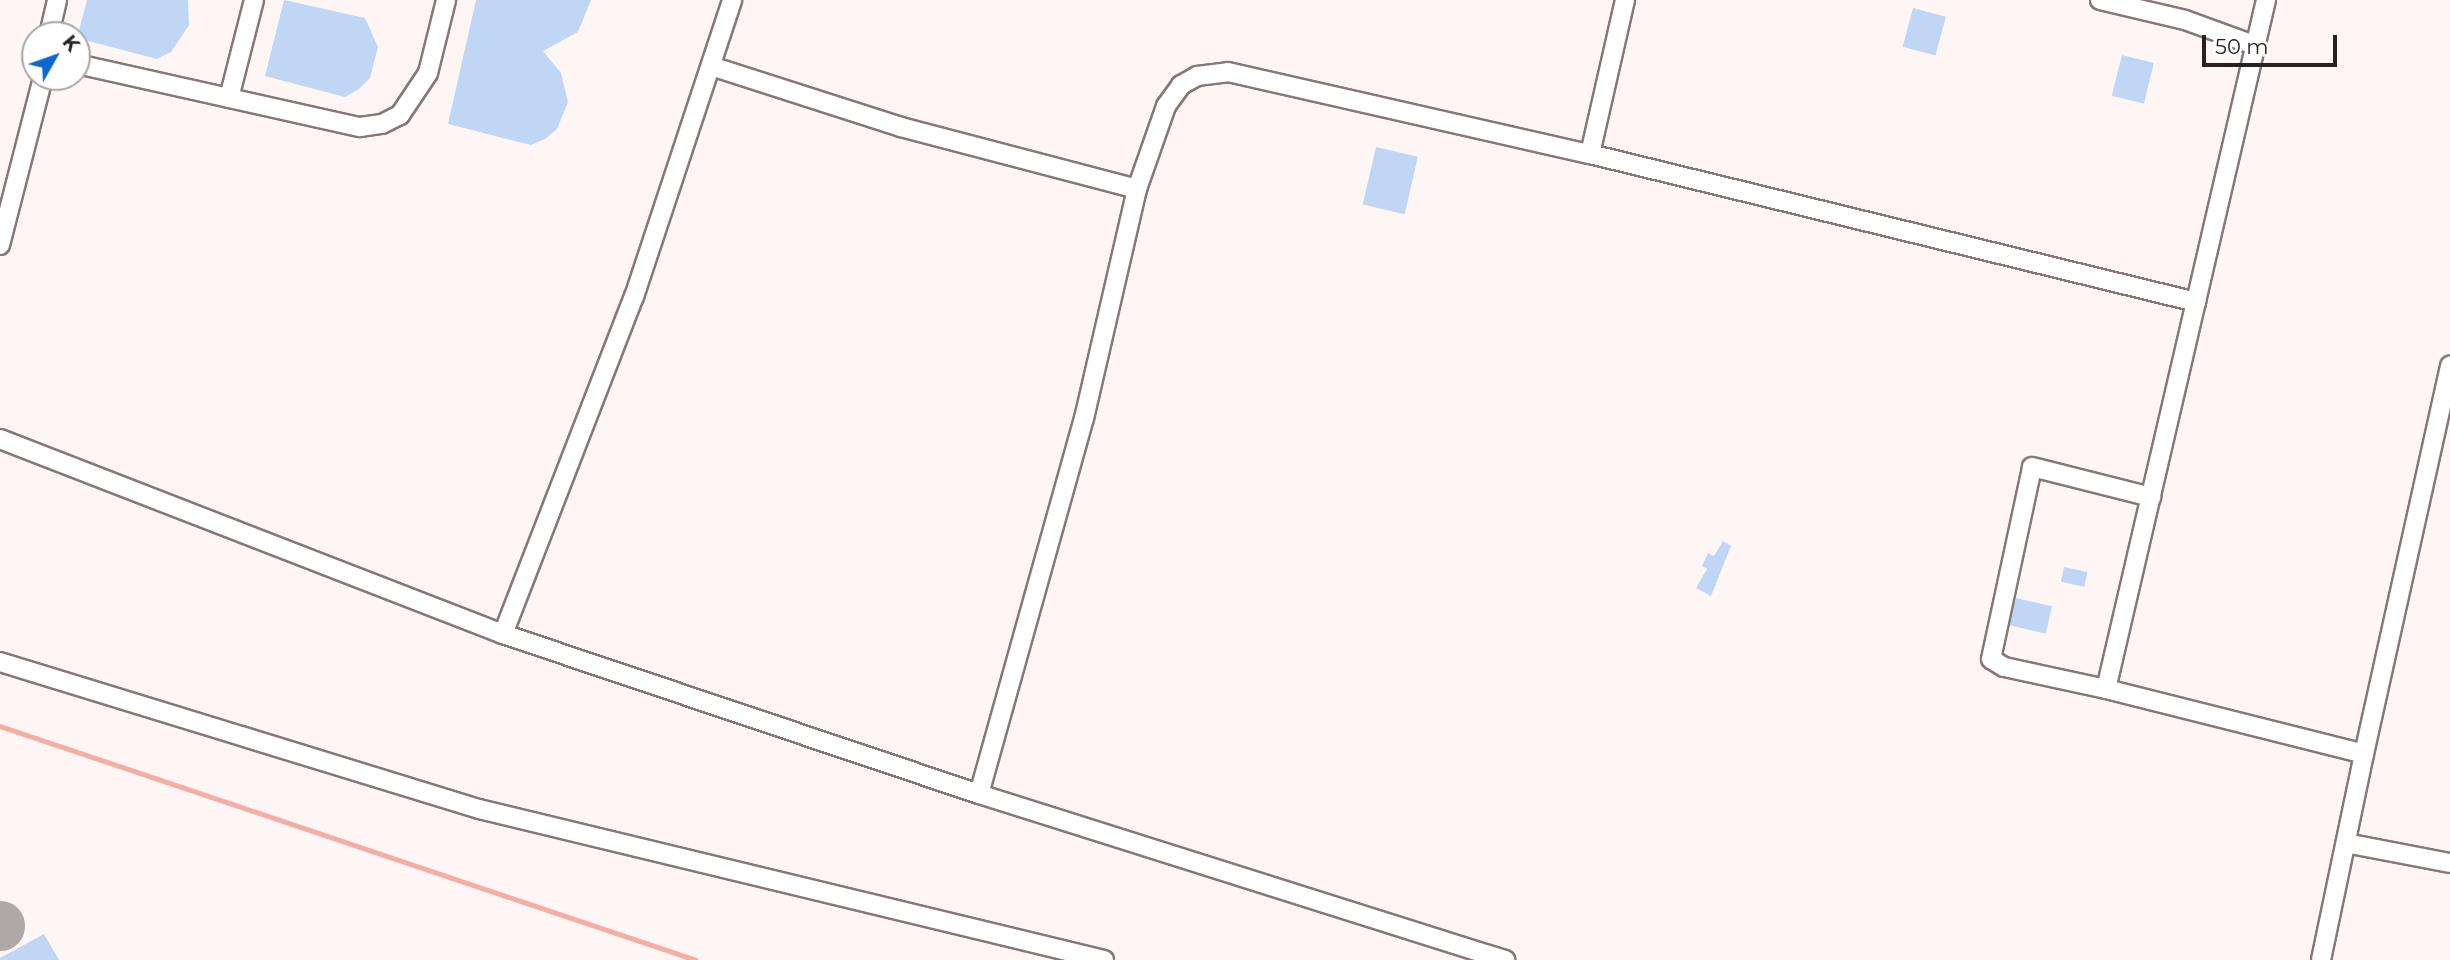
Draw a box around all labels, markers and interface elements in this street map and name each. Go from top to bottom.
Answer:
north arrow [21,21,91,91]
scale bar [2205,21,2340,65]
text: K [58,31,84,56]
text: 50 m [2215,34,2269,59]

